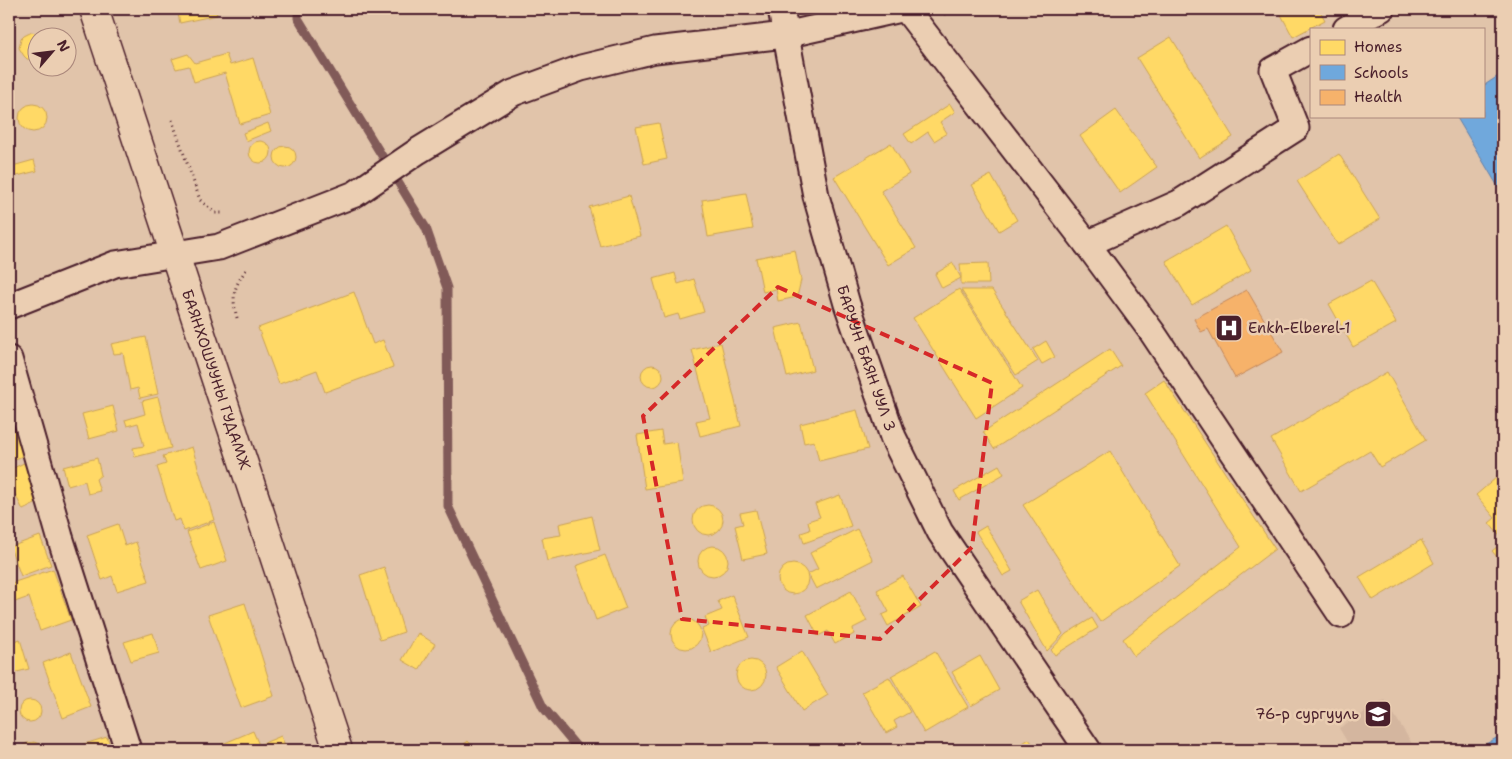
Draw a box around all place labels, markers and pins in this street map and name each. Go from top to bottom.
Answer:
hospital icon: Enkh-Elberel-1 [1214,313,1244,343]
place label: Enkh-Elberel-1 [1248,318,1350,338]
school or university icon: 76-р сургууль [1363,699,1393,729]
place label: 76-р сургууль [1255,704,1359,724]

